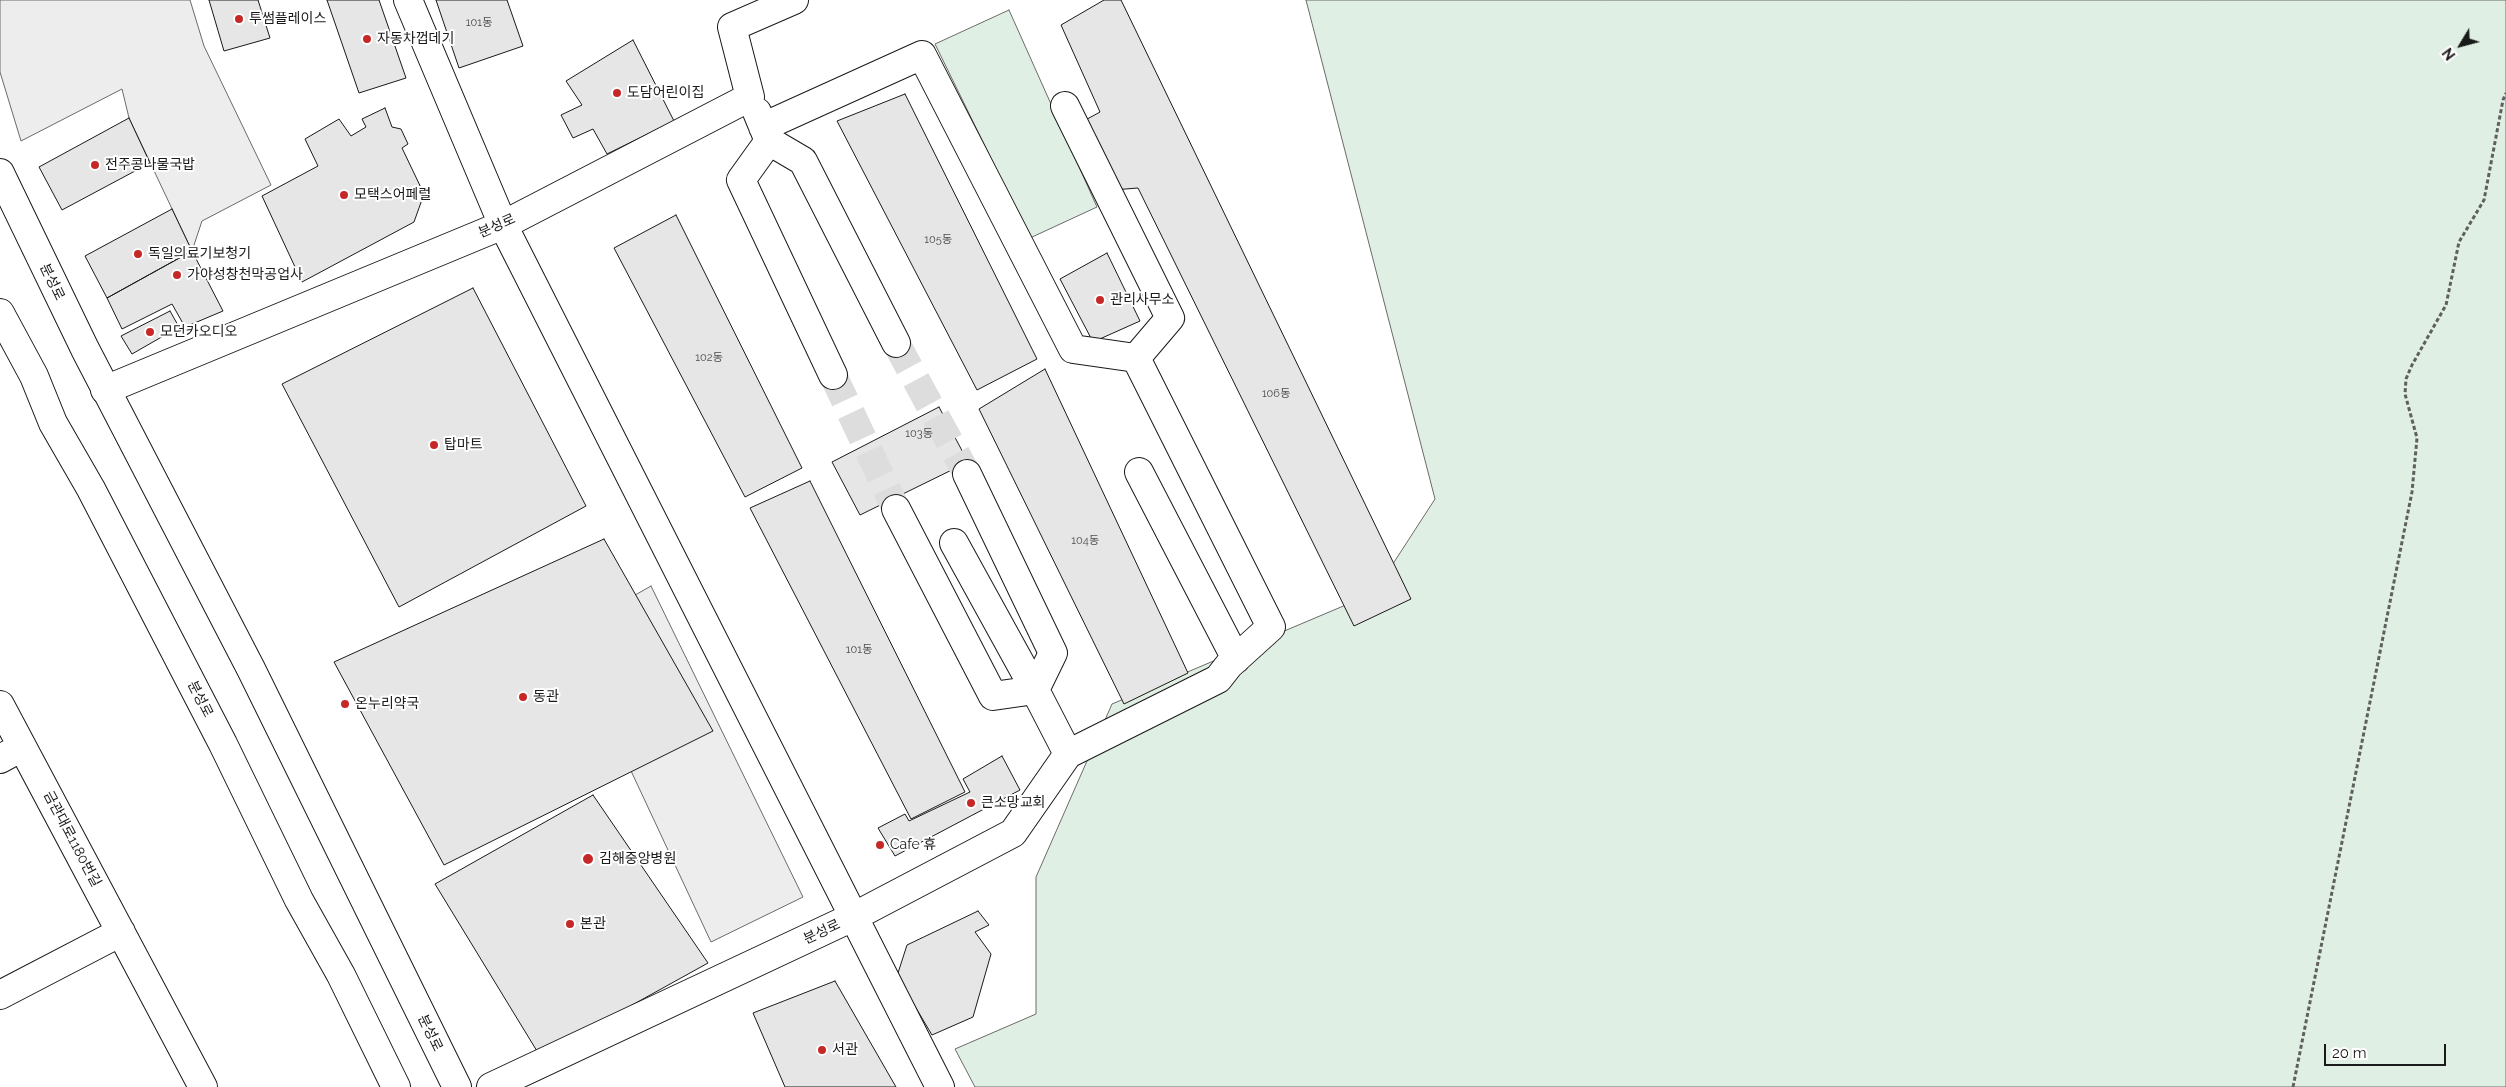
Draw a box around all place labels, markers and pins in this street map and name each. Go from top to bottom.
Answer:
place label: 투썸플레이스 [249,11,326,27]
marker: 투썸플레이스 [233,13,245,25]
place label: 자동차껍데기 [377,31,454,47]
marker: 자동차껍데기 [361,33,373,45]
place label: 도담어린이집 [627,85,704,101]
marker: 도담어린이집 [611,87,623,99]
place label: 전주콩나물국밥 [105,157,195,173]
marker: 전주콩나물국밥 [89,159,101,171]
place label: 모택스어페럴 [354,187,431,203]
marker: 모택스어페럴 [338,189,350,201]
place label: 독일의료기보청기 [148,246,251,262]
marker: 독일의료기보청기 [132,248,144,260]
place label: 가야성창천막공업사 [187,267,303,283]
marker: 가야성창천막공업사 [171,269,183,281]
place label: 관리사무소 [1110,292,1174,308]
marker: 관리사무소 [1094,294,1106,306]
place label: 모던카오디오 [160,324,237,340]
marker: 모던카오디오 [144,326,156,338]
place label: 탑마트 [444,437,483,453]
marker: 탑마트 [428,439,440,451]
place label: 동관 [533,689,559,705]
marker: 동관 [517,691,529,703]
place label: 온누리약국 [355,696,419,712]
marker: 온누리약국 [339,698,351,710]
place label: 큰소망교회 [981,795,1045,811]
marker: 큰소망교회 [965,797,977,809]
place label: Cafe 휴 [890,837,936,853]
marker: Cafe 휴 [874,839,886,851]
place label: 김해중앙병원 [599,851,676,867]
marker: 김해중앙병원 [581,852,595,866]
place label: 본관 [580,916,606,932]
marker: 본관 [564,918,576,930]
place label: 서관 [832,1042,858,1058]
marker: 서관 [816,1044,828,1056]

